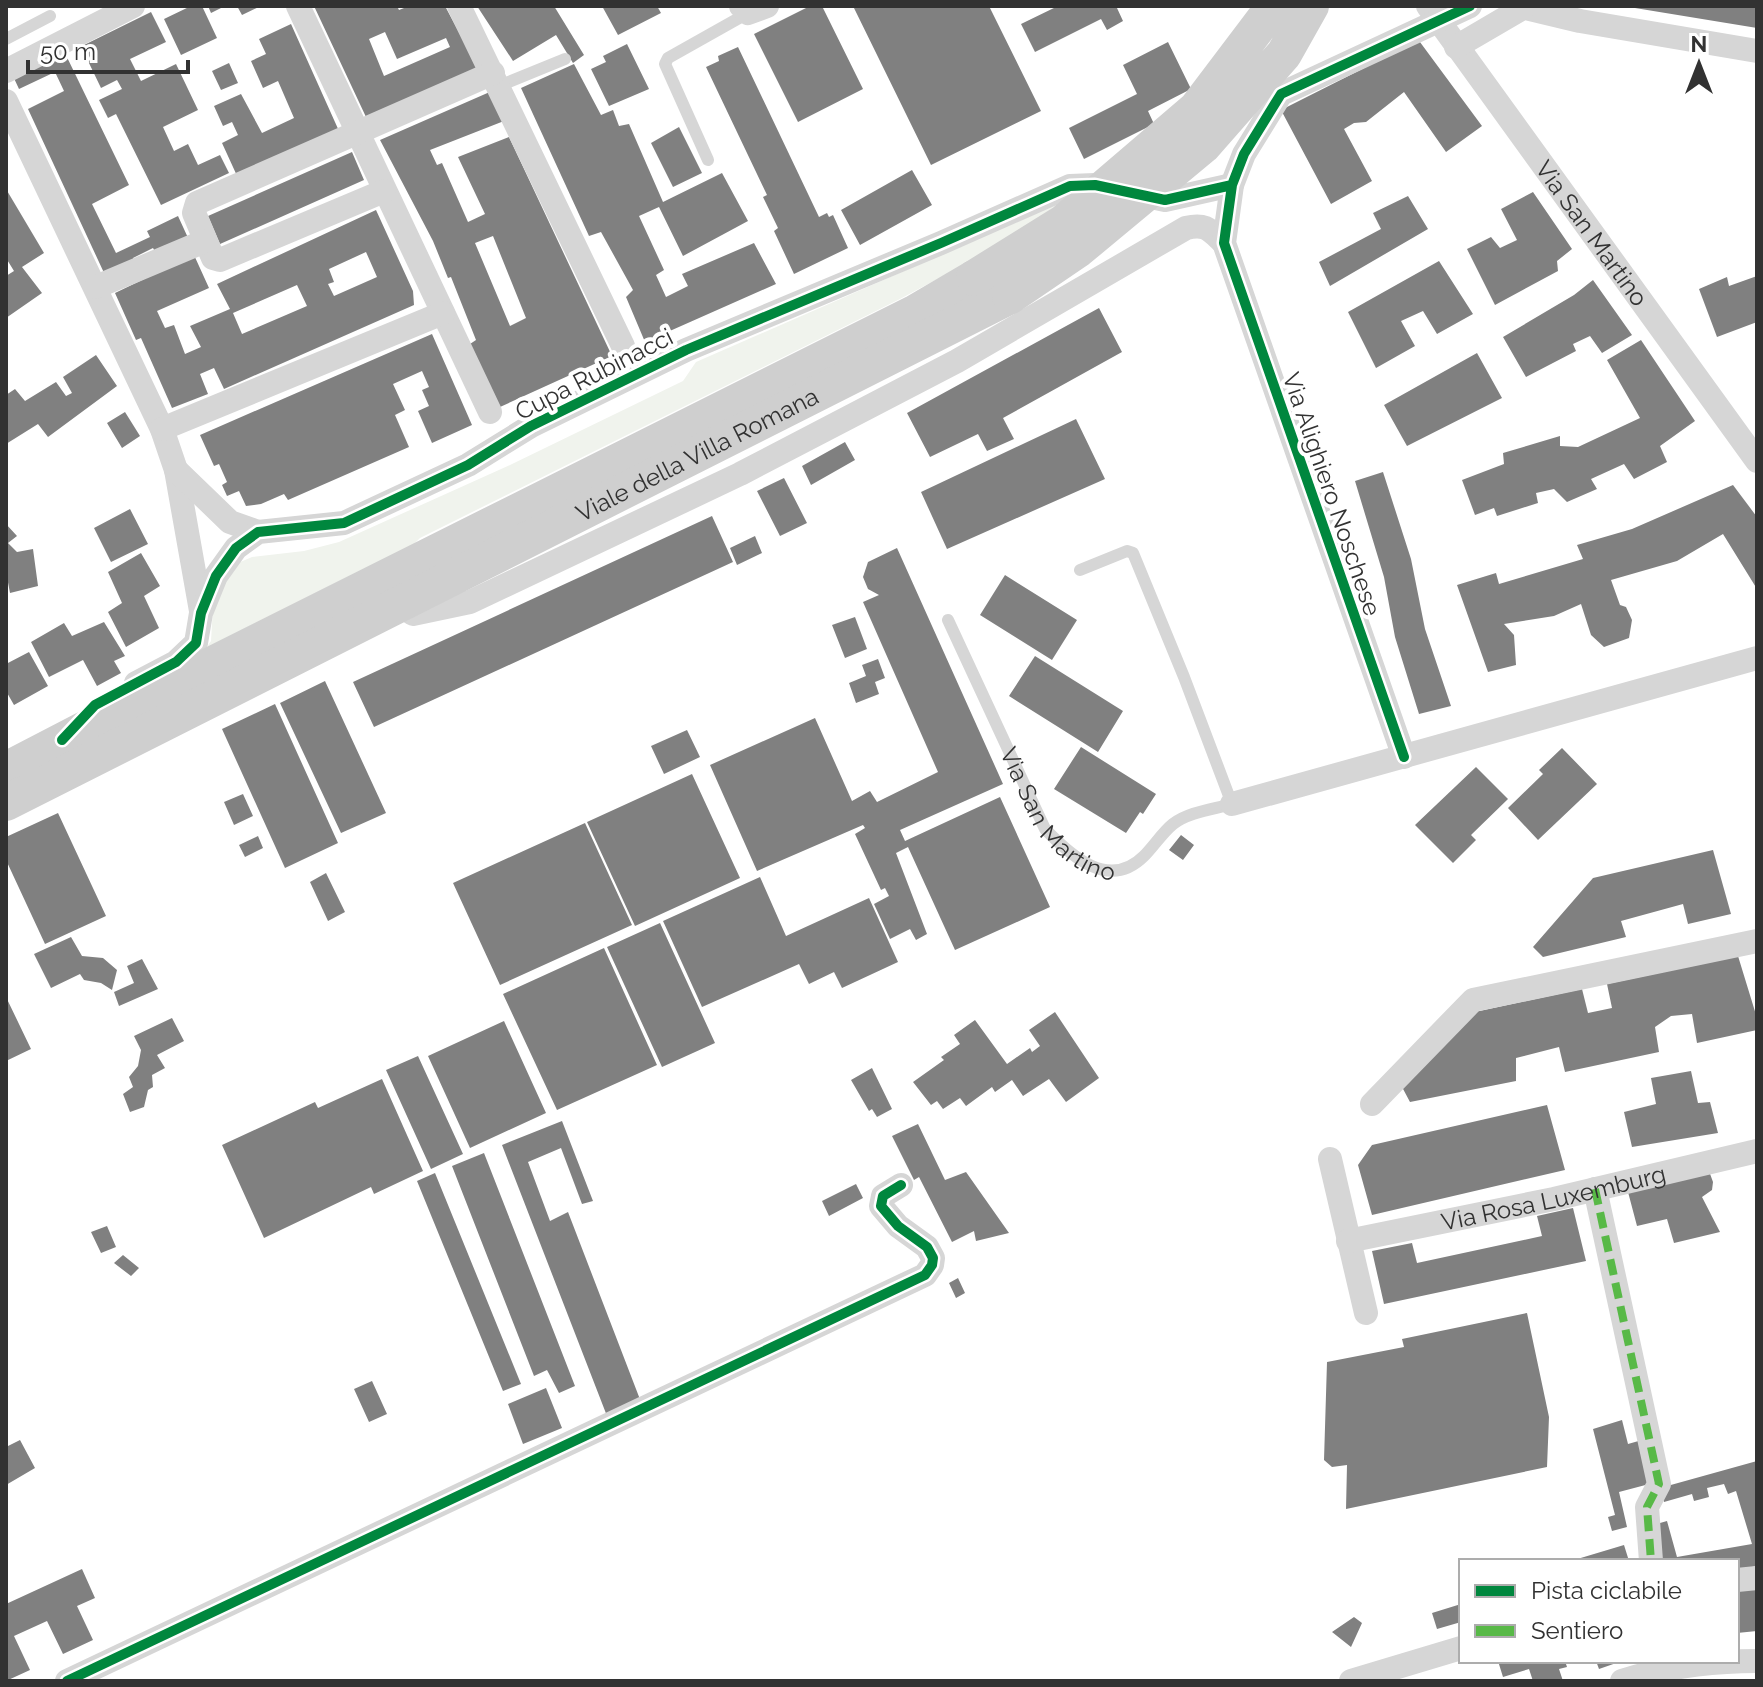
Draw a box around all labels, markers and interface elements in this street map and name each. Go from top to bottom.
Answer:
scale bar [28,24,188,74]
north arrow [1659,24,1739,104]
text: N [1691,31,1707,57]
text: 50 m [40,37,96,66]
street label: Via San Martino [1530,154,1654,311]
street label: Cupa Rubinacci [510,322,678,426]
street label: Via Alighiero Noschese [1277,368,1387,620]
street label: Viale della Villa Romana [571,381,823,527]
street label: Via San Martino [995,742,1116,886]
street label: Via Rosa Luxemburg [1439,1159,1669,1236]
legend [1459,1559,1739,1663]
text: Pista ciclabile [1531,1576,1682,1605]
text: Sentiero [1531,1616,1623,1645]

